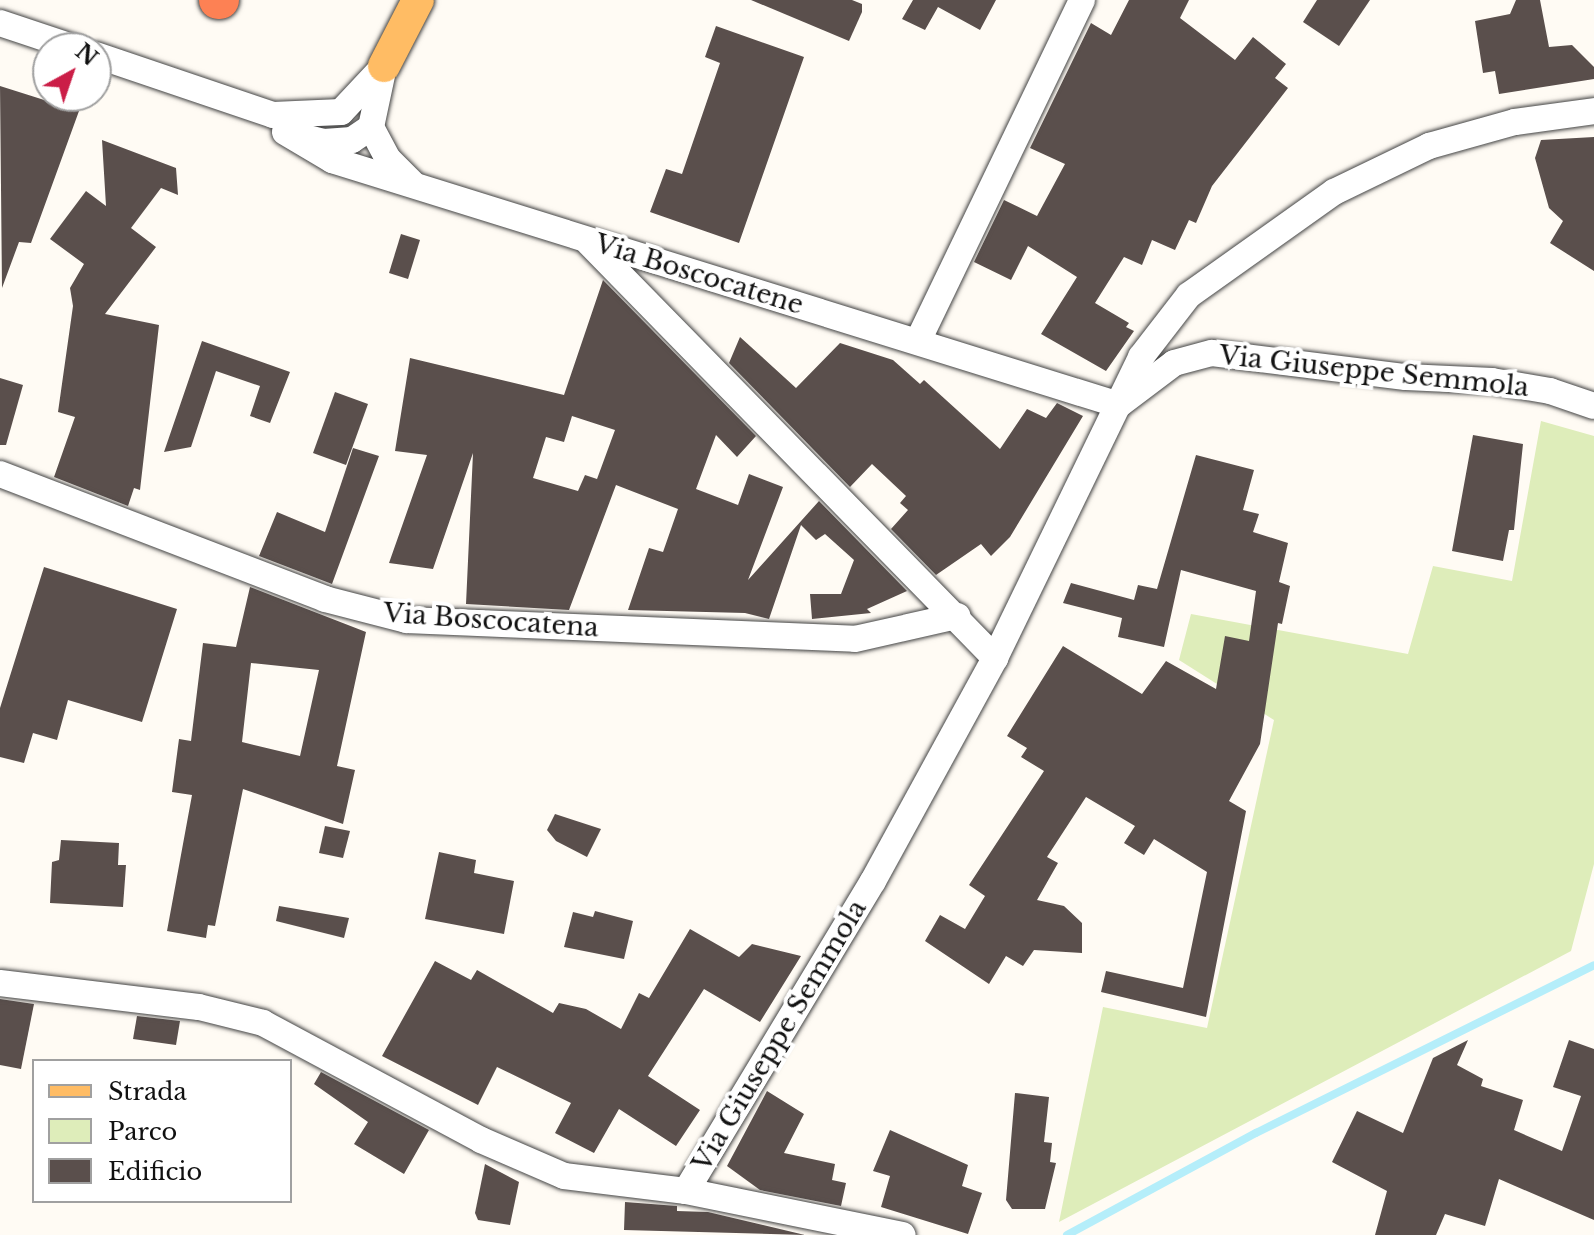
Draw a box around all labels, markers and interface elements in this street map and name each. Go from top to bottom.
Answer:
north arrow [32,32,112,112]
text: N [70,38,103,72]
street label: Via Boscocatene [591,228,807,322]
street label: Via Giuseppe Semmola [1217,340,1531,404]
street label: Via Boscocatena [382,598,600,644]
street label: Via Giuseppe Semmola [686,894,874,1178]
legend [32,1059,292,1203]
text: Strada [108,1077,187,1106]
text: Parco [108,1117,177,1146]
text: Edificio [108,1157,202,1186]

